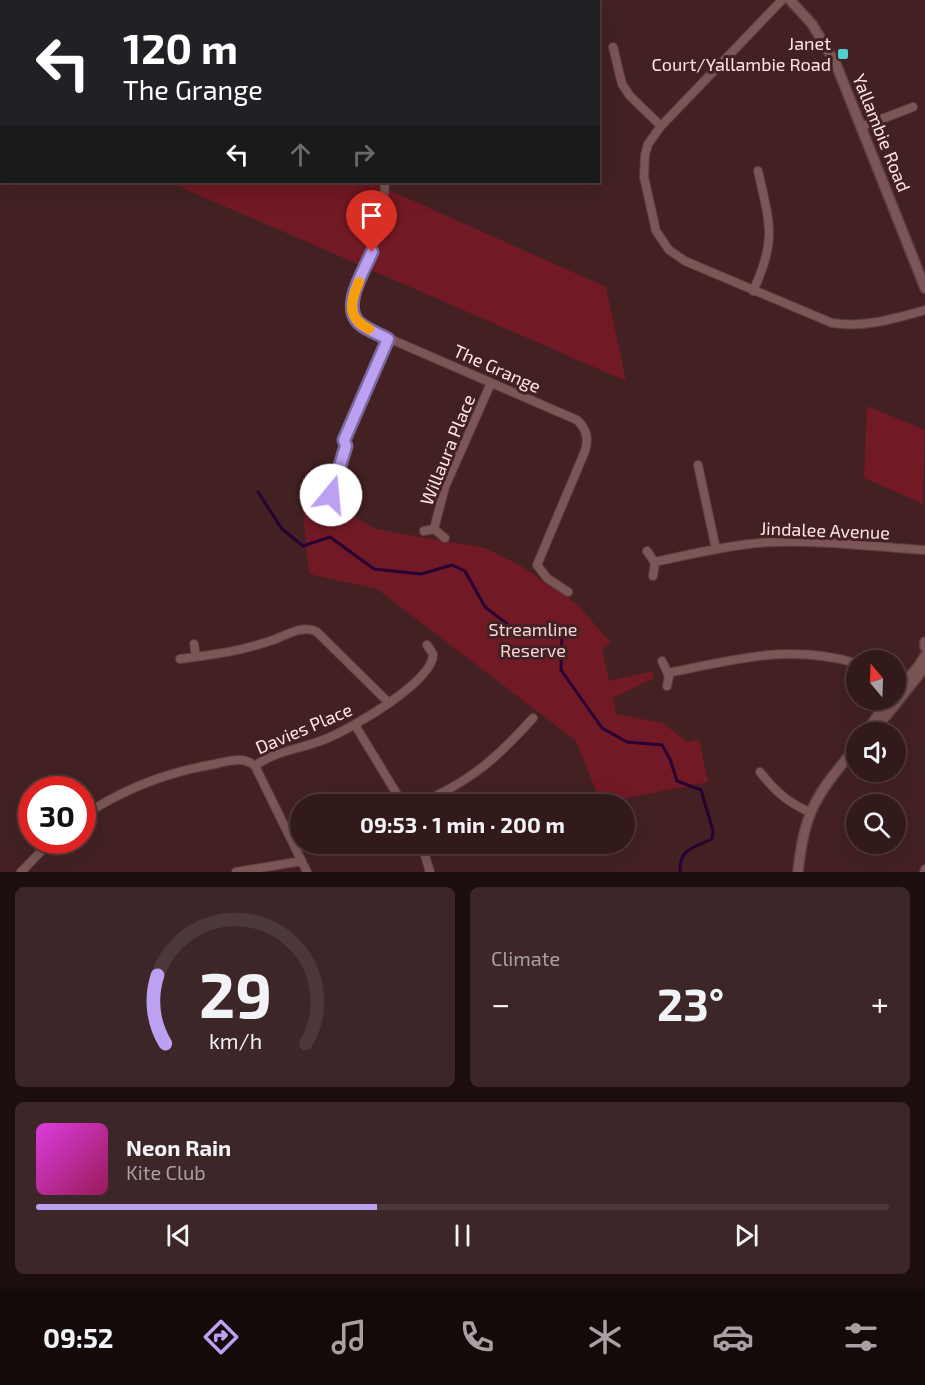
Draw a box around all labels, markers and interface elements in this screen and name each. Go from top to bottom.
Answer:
text: 120 m [123,22,238,72]
icon: left [24,24,102,102]
place label: Janet Court/Yallambie Road [652,32,831,75]
marker: Janet Court/Yallambie Road [836,47,850,61]
street label: Yallambie Road [848,70,916,195]
text: The Grange [123,73,263,105]
icon: left [221,138,254,171]
icon: ahead [284,138,317,171]
icon: right [347,138,380,171]
pin [346,190,397,252]
icon: arrive [355,199,388,232]
street label: The Grange [450,339,544,397]
street label: Willaura Place [415,391,479,508]
position arrow [299,463,363,527]
street label: Jindalee Avenue [760,517,890,543]
park label: Streamline Reserve [488,618,578,661]
north arrow [846,650,906,710]
map controls [846,650,906,854]
street label: Davies Place [252,698,355,758]
button: sound [846,722,906,782]
speed limit sign: 30 [18,776,96,854]
button: search [846,794,906,854]
text: 09:53 · 1 min · 200 m [360,811,565,837]
text: Climate [491,946,560,970]
text: 29 [198,956,272,1031]
text: 23° [657,976,724,1030]
text: − [491,983,510,1023]
text: + [871,983,889,1023]
text: km/h [208,1028,262,1053]
text: Neon Rain [126,1134,231,1160]
text: Kite Club [126,1160,206,1184]
icon: previous [162,1219,195,1252]
icon: pause [446,1219,479,1252]
icon: next [730,1219,763,1252]
icon: directions [200,1316,242,1358]
icon: music [328,1316,370,1358]
icon: phone [456,1316,498,1358]
icon: climate [584,1316,626,1358]
icon: car [712,1316,754,1358]
icon: filters [840,1316,882,1358]
text: 09:52 [43,1321,114,1353]

